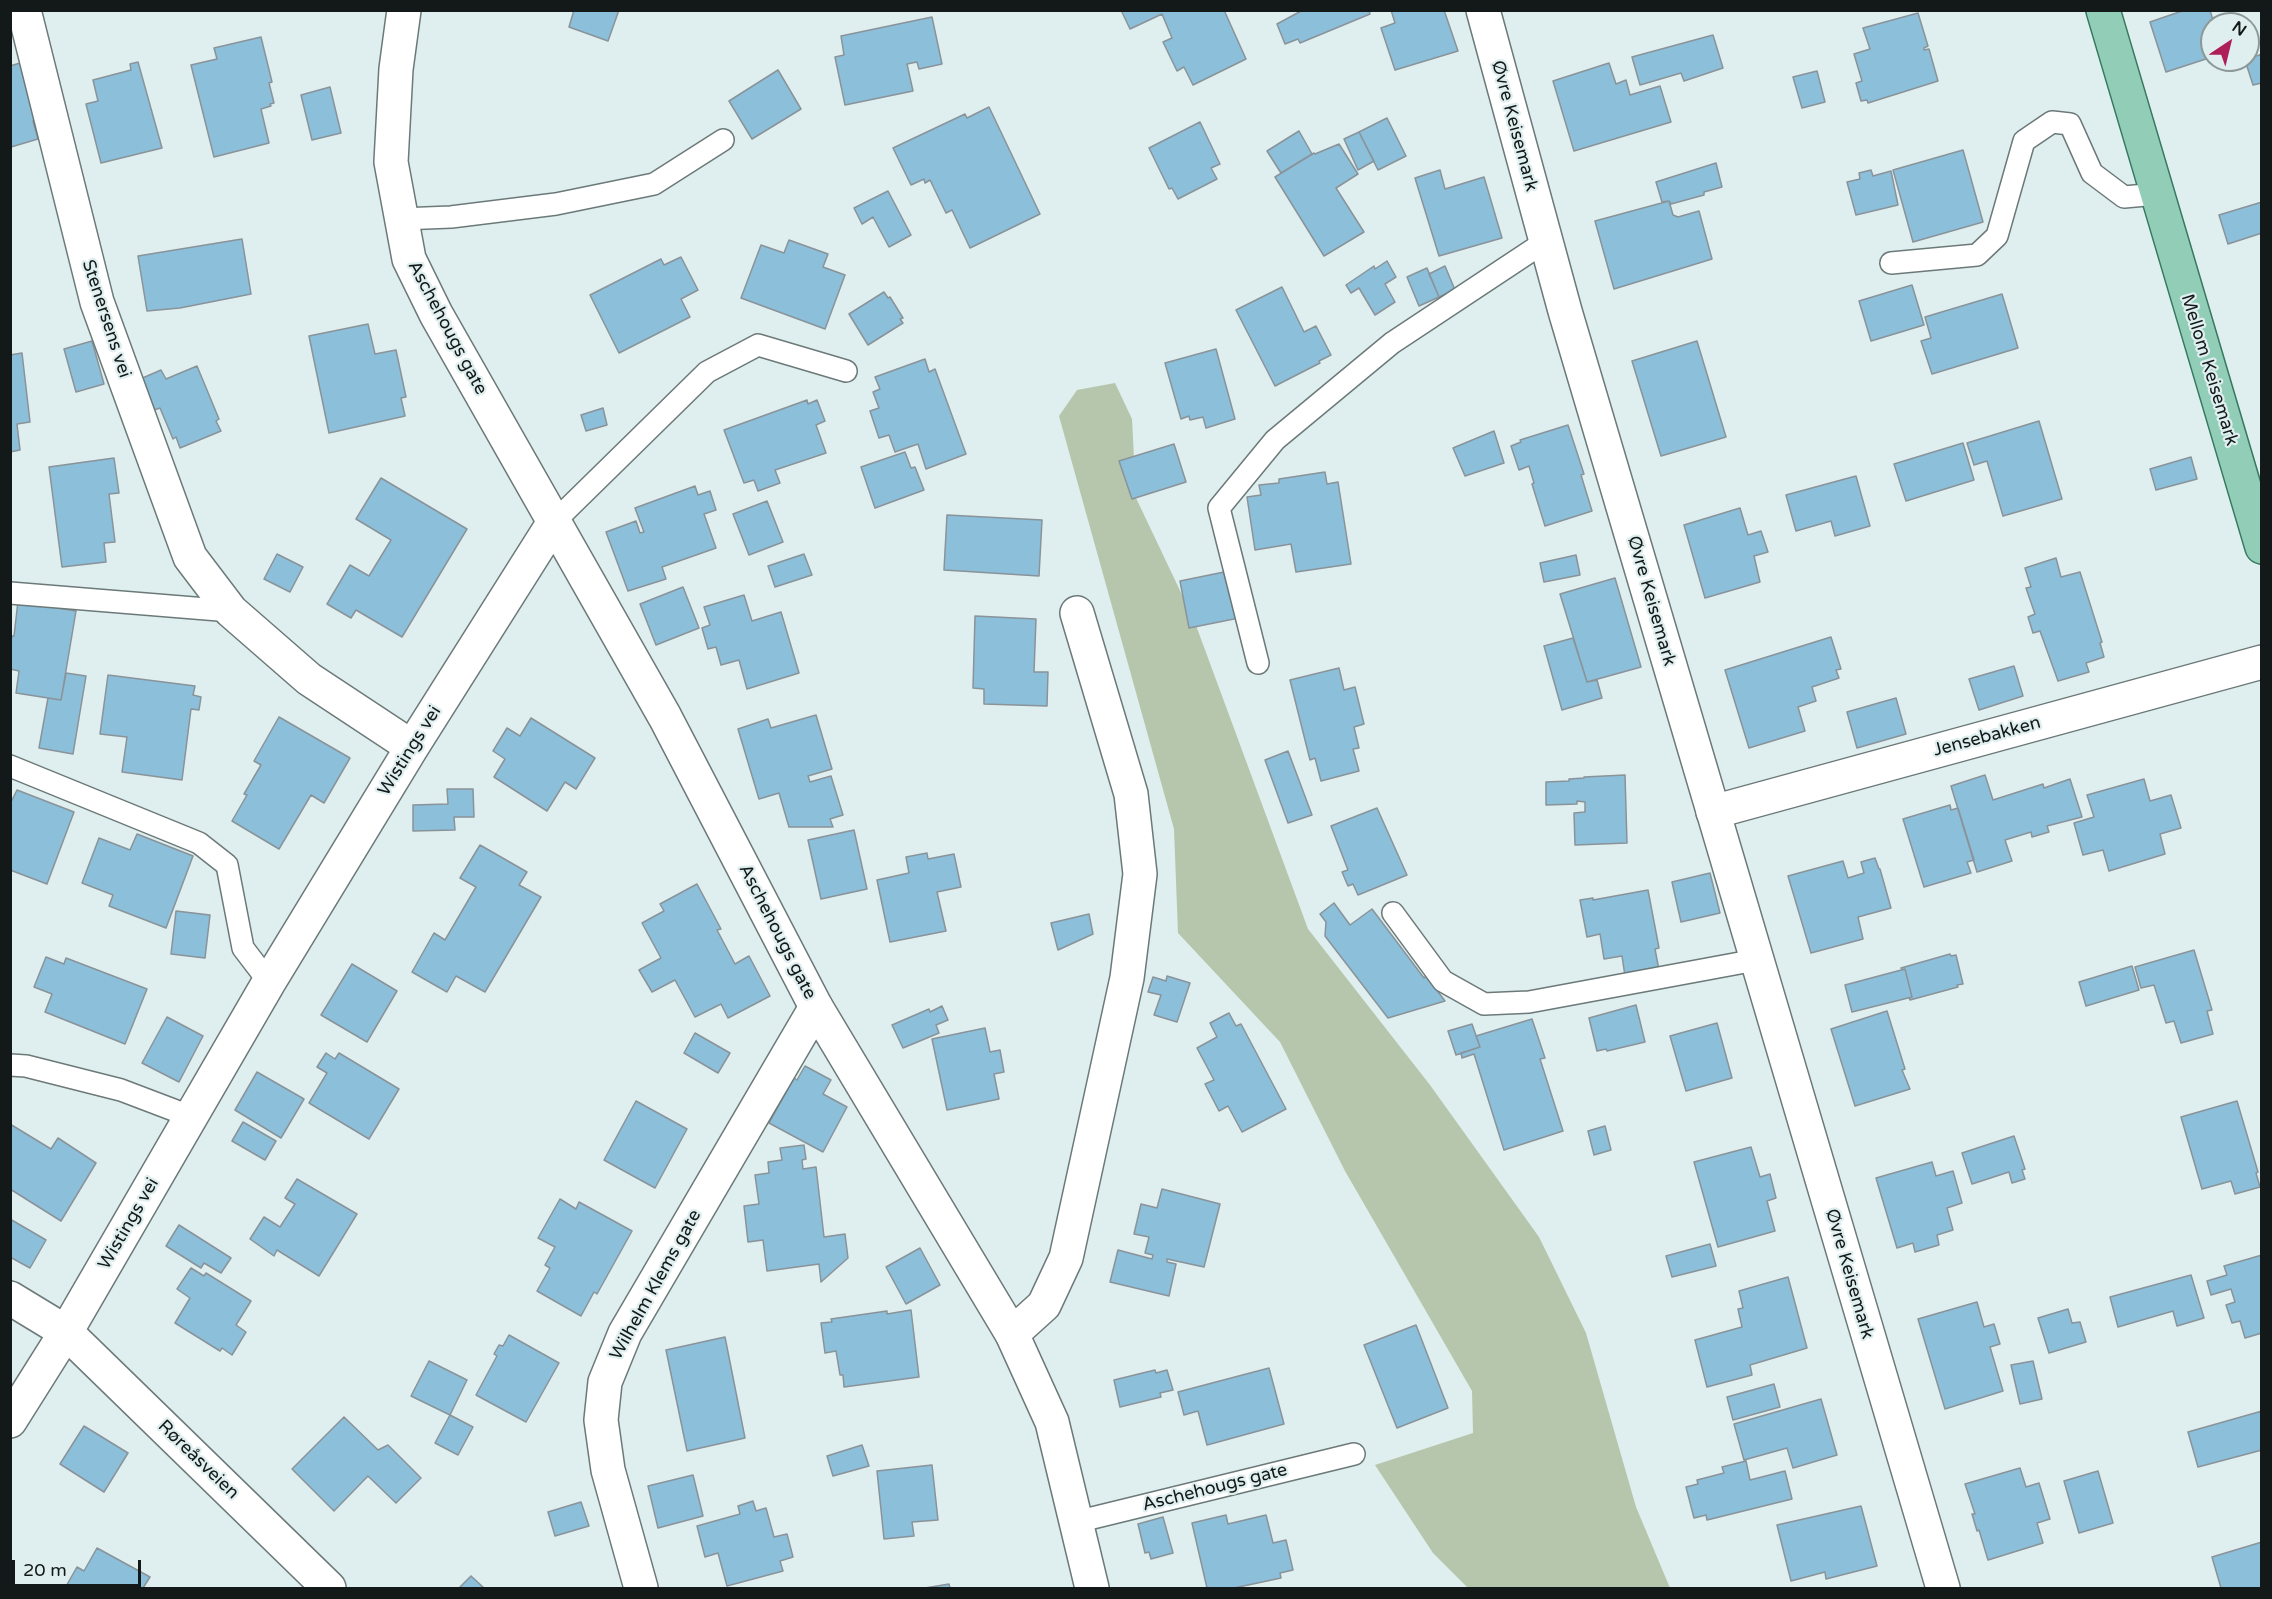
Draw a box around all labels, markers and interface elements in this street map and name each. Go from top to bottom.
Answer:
north arrow [2200,12,2260,72]
text: N [2228,17,2250,41]
street label: Øvre Keisemark [1486,58,1542,194]
street label: Stenersens vei [77,257,135,381]
street label: Aschehougs gate [403,257,491,399]
street label: Mellom Keisemark [2176,292,2242,448]
street label: Øvre Keisemark [1622,533,1680,669]
street label: Wistings vei [374,702,446,800]
street label: Jensebakken [1931,712,2043,762]
street label: Aschehougs gate [734,861,820,1003]
street label: Wistings vei [94,1174,164,1274]
street label: Wilhelm Klems gate [606,1206,706,1364]
street label: Øvre Keisemark [1820,1206,1878,1342]
street label: Røreåsveien [153,1416,243,1504]
street label: Aschehougs gate [1140,1460,1290,1516]
scale bar [15,1548,144,1586]
text: 20 m [23,1559,67,1581]

